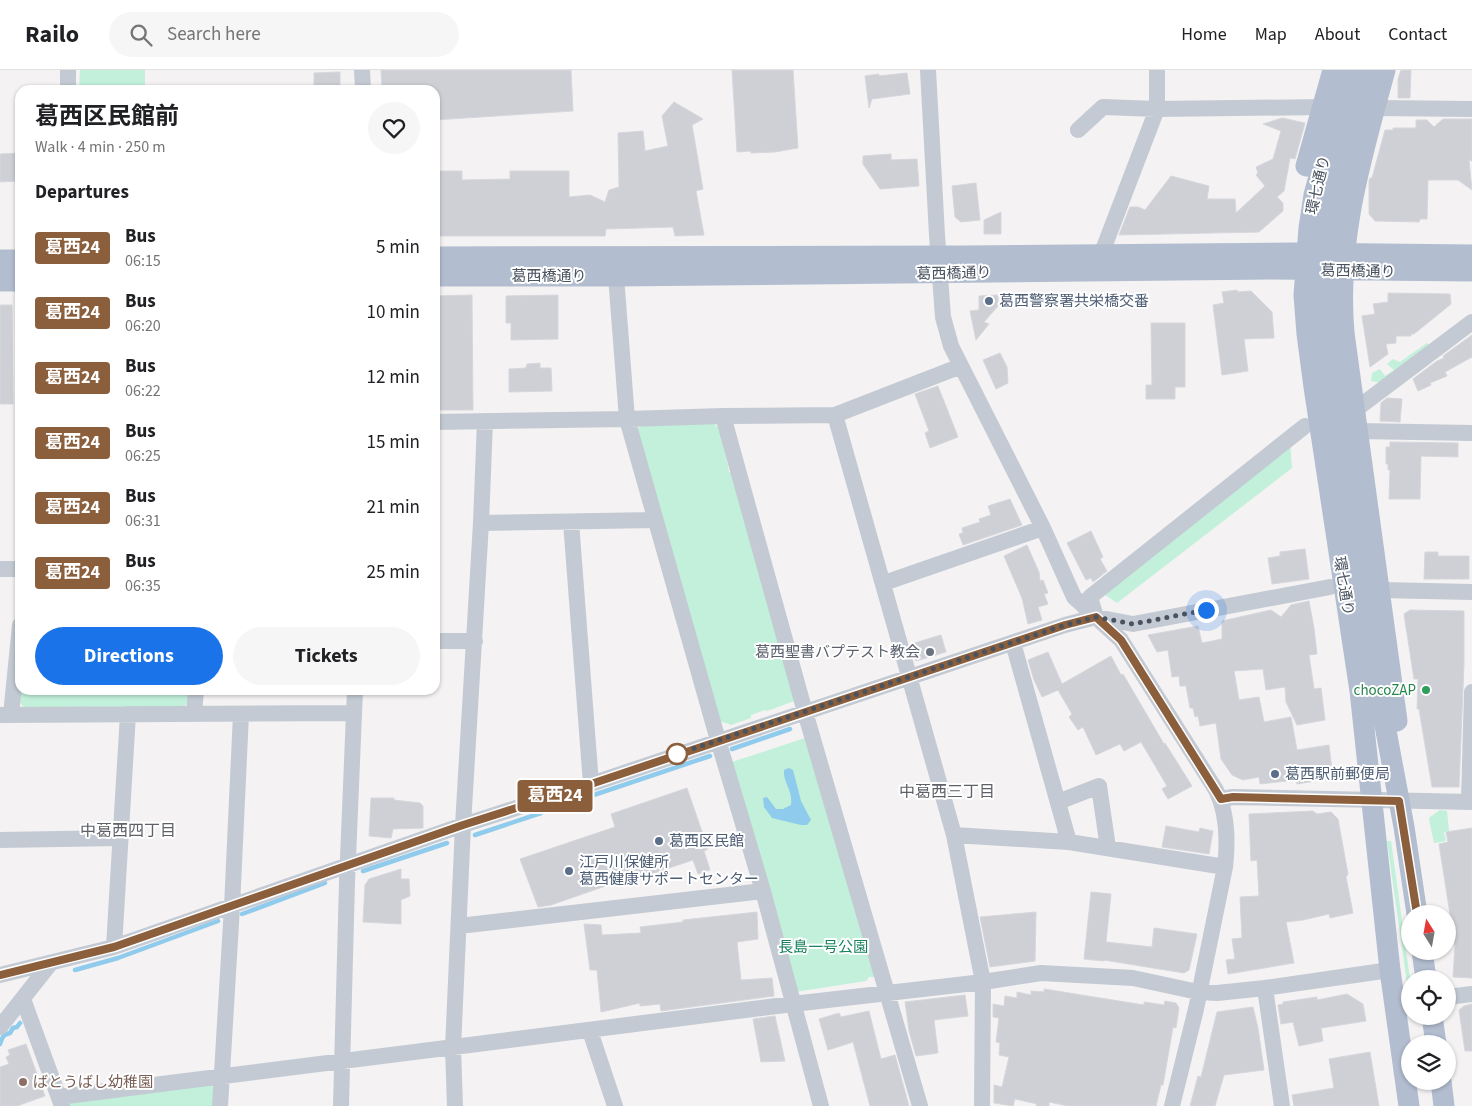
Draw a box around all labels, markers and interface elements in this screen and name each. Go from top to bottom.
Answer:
search box [109,12,459,57]
text: Railo [25,17,79,52]
icon: search [127,21,155,49]
text: Search here [167,21,261,48]
text: Home [1181,22,1227,47]
text: Map [1255,22,1287,47]
text: About [1315,22,1360,47]
text: Contact [1388,22,1447,47]
text: 葛西区民館前 [35,99,179,134]
button: heart [368,102,420,154]
text: Walk · 4 min · 250 m [35,136,166,158]
street label: 環七通り [1302,154,1335,217]
text: Departures [35,179,129,206]
text: Bus [125,223,156,250]
text: 5 min [376,234,420,261]
text: 葛西24 [45,235,100,260]
text: 06:15 [125,250,161,272]
street label: 葛西橋通り [1320,260,1396,283]
street label: 葛西橋通り [916,262,992,285]
street label: 葛西橋通り [511,266,587,287]
text: Bus [125,288,156,315]
place label: 葛西警察署共栄橋交番 [999,291,1149,312]
marker: 葛西警察署共栄橋交番 [983,295,995,307]
text: 10 min [366,299,420,326]
text: 葛西24 [45,300,100,325]
text: 06:20 [125,315,161,337]
text: Bus [125,353,156,380]
text: 12 min [366,364,420,391]
text: 葛西24 [45,365,100,390]
text: 06:22 [125,380,161,402]
text: Bus [125,418,156,445]
text: 15 min [366,429,420,456]
text: 葛西24 [45,430,100,455]
text: 06:25 [125,445,161,467]
text: Bus [125,483,156,510]
text: 21 min [366,494,420,521]
text: 葛西24 [45,495,100,520]
text: 06:31 [125,510,161,532]
text: Bus [125,548,156,575]
street label: 環七通り [1328,555,1359,617]
text: 25 min [366,559,420,586]
text: 葛西24 [45,560,100,585]
text: 06:35 [125,575,161,597]
your location [1194,598,1219,623]
button: Directions [35,627,223,685]
button: Tickets [233,627,420,685]
place label: 葛西聖書バプテスト教会 [755,642,920,663]
marker: 葛西聖書バプテスト教会 [924,646,936,658]
place label: chocoZAP [1354,680,1416,701]
marker: chocoZAP [1420,684,1432,696]
unlabelled marker [666,743,688,765]
place label: 葛西駅前郵便局 [1285,764,1390,785]
marker: 葛西駅前郵便局 [1269,768,1281,780]
line badge: 葛西24 [520,780,590,812]
district label: 中葛西三丁目 [899,781,995,803]
text: 葛西24 [527,783,583,808]
district label: 中葛西四丁目 [80,820,176,842]
place label: 葛西区民館 [669,831,744,852]
marker: 葛西区民館 [653,835,665,847]
place label: 江戸川保健所 葛西健康サポートセンター [579,852,759,890]
marker: 江戸川保健所 葛西健康サポートセンター [563,865,575,877]
north arrow [1401,905,1456,960]
map controls [1401,905,1456,1090]
park label: 長島一号公園 [778,937,868,958]
button: locate [1401,970,1456,1025]
button: layers [1401,1035,1456,1090]
place label: ばとうばし幼稚園 [33,1072,153,1093]
marker: ばとうばし幼稚園 [17,1076,29,1088]

